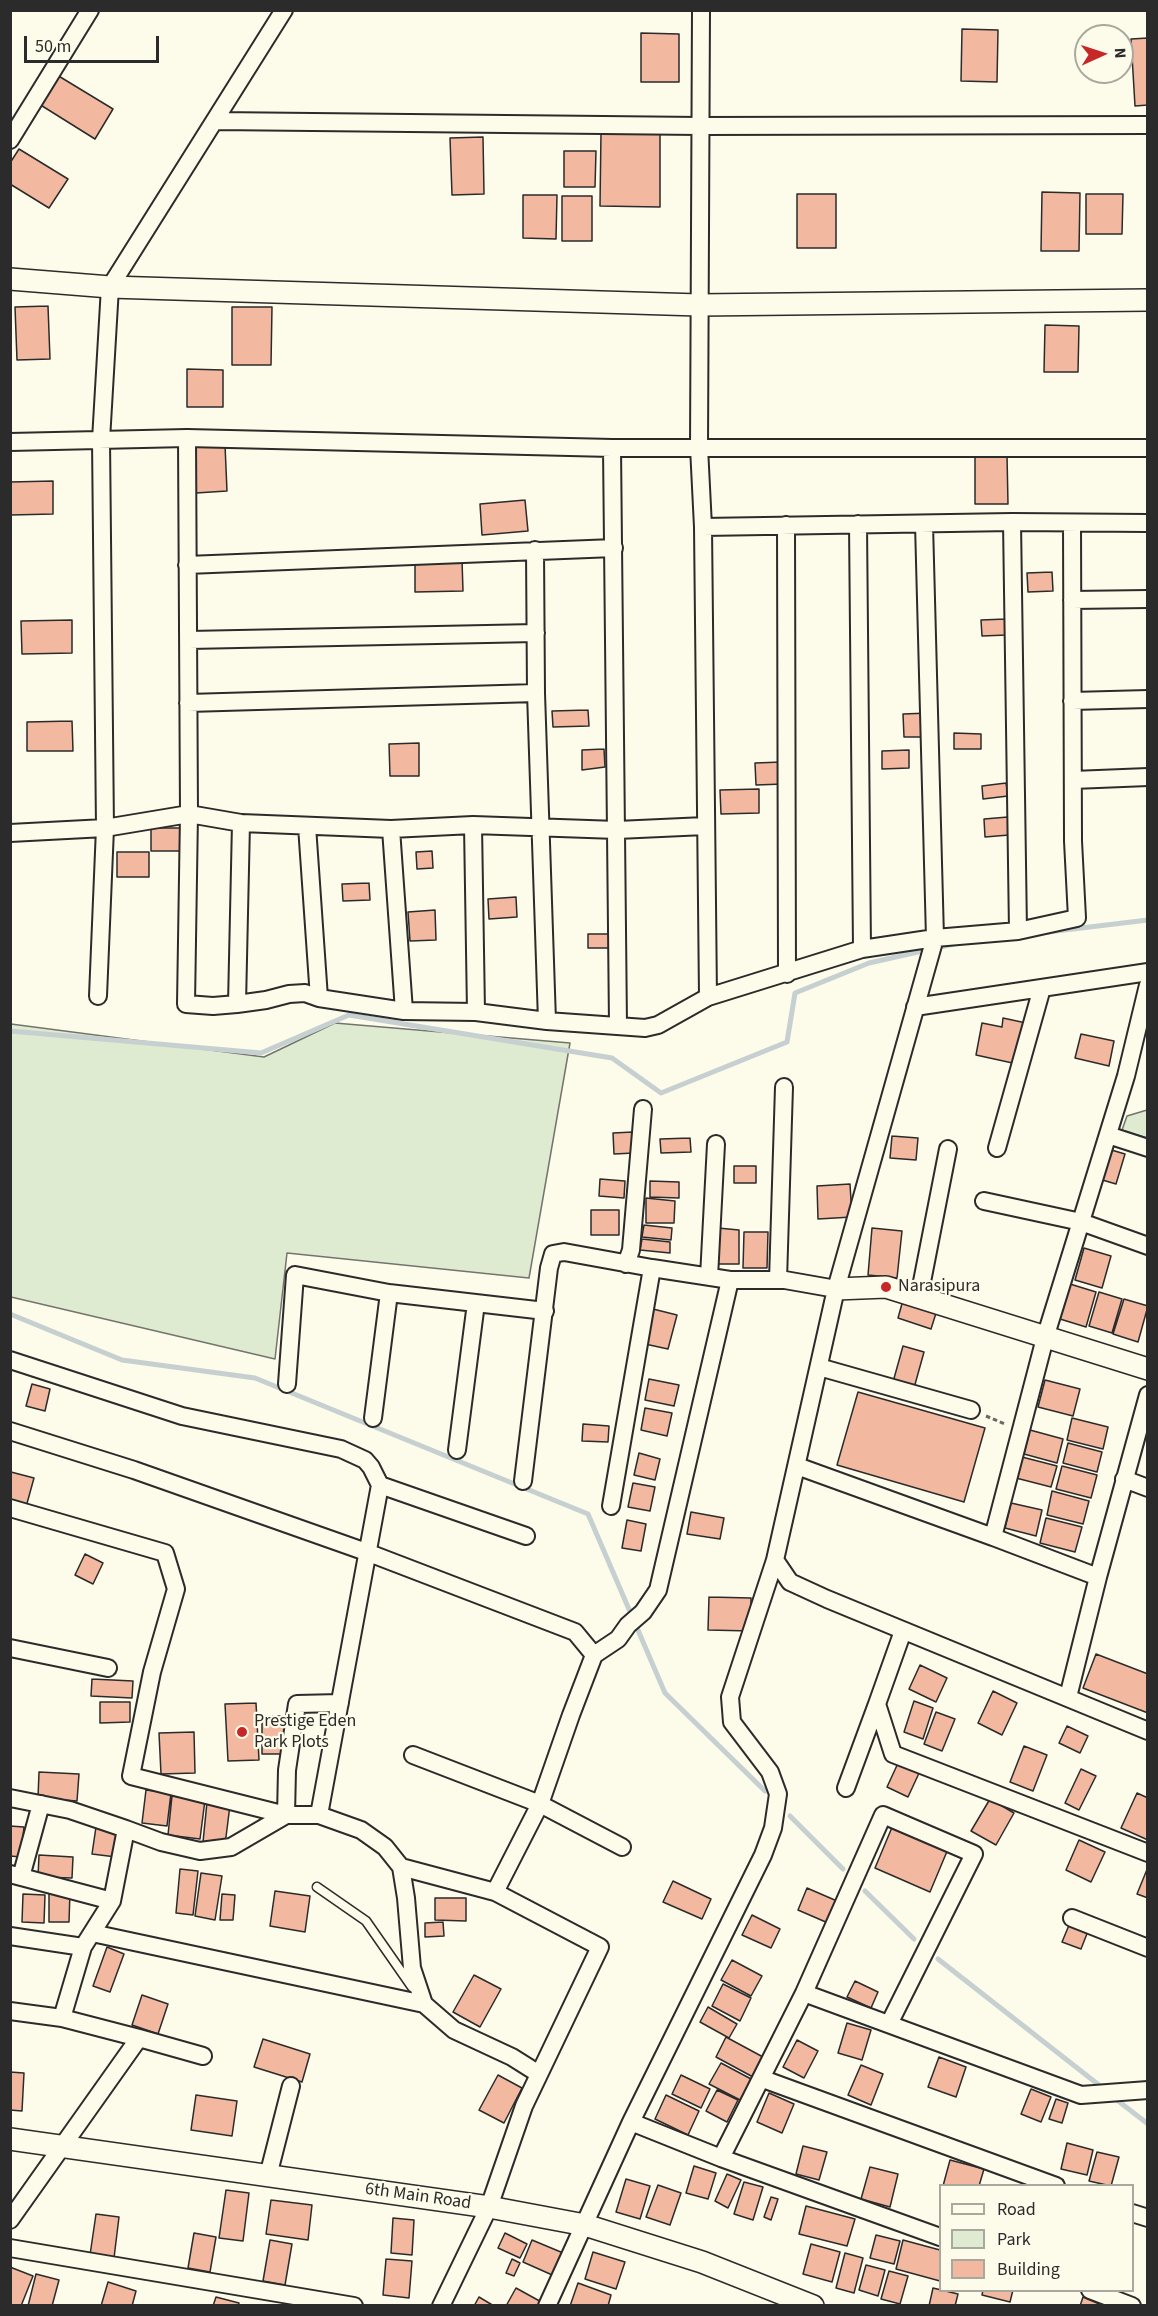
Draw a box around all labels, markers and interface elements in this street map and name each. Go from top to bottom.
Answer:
scale bar [27,24,162,62]
north arrow [1074,24,1134,84]
text: 50 m [35,34,71,59]
text: N [1109,47,1131,59]
place label: Narasipura [898,1276,980,1298]
marker: Narasipura [879,1280,893,1294]
place label: Prestige Eden Park Plots [254,1711,356,1754]
marker: Prestige Eden Park Plots [235,1725,249,1739]
street label: 6th Main Road [363,2179,473,2215]
legend [939,2184,1134,2292]
text: Road [997,2197,1036,2222]
text: Park [997,2227,1031,2252]
text: Building [997,2257,1060,2282]

